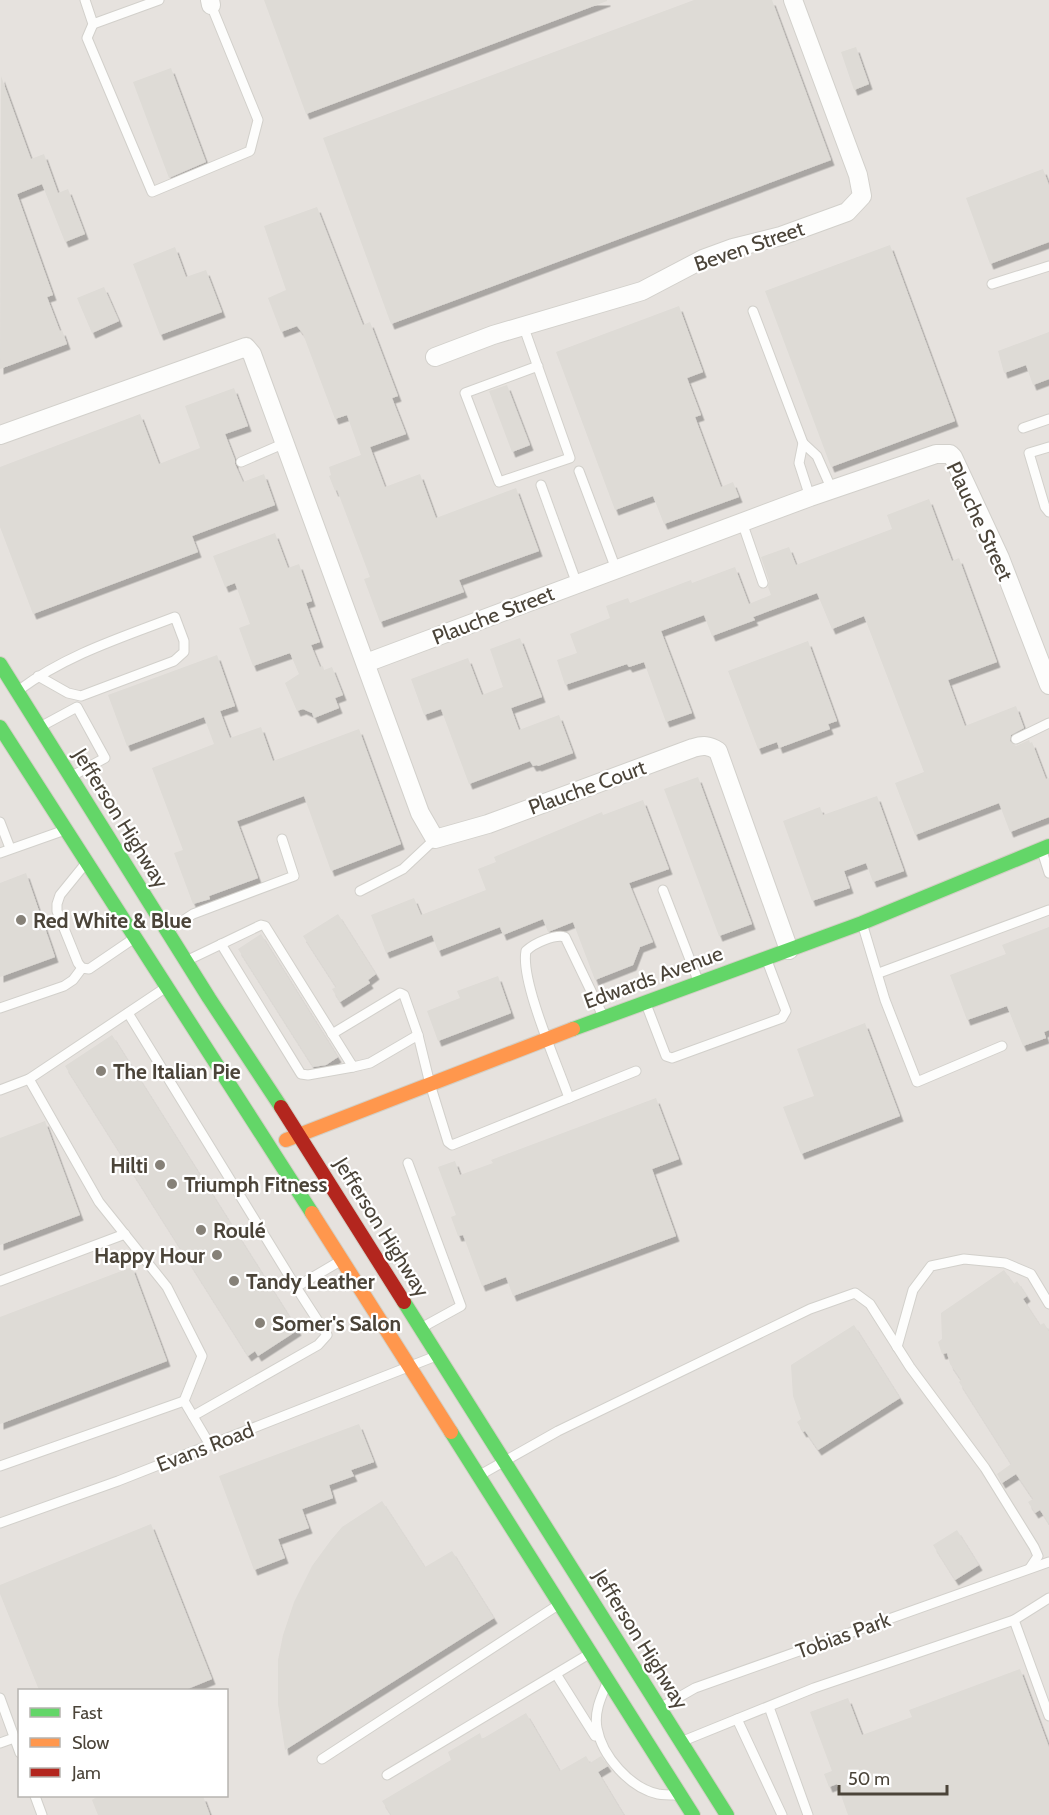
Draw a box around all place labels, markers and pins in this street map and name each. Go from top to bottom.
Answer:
place label: Red White & Blue [33,908,192,933]
marker: Red White & Blue [14,913,28,927]
place label: The Italian Pie [113,1059,241,1084]
marker: The Italian Pie [94,1064,108,1078]
place label: Hilti [110,1153,148,1178]
marker: Hilti [153,1158,167,1172]
place label: Triumph Fitness [184,1172,327,1197]
marker: Triumph Fitness [165,1177,179,1191]
place label: Roulé [213,1218,266,1243]
marker: Roulé [194,1223,208,1237]
place label: Happy Hour [94,1243,205,1268]
marker: Happy Hour [210,1248,224,1262]
place label: Tandy Leather [246,1269,375,1294]
marker: Tandy Leather [227,1274,241,1288]
place label: Somer's Salon [272,1311,401,1336]
marker: Somer's Salon [253,1316,267,1330]

